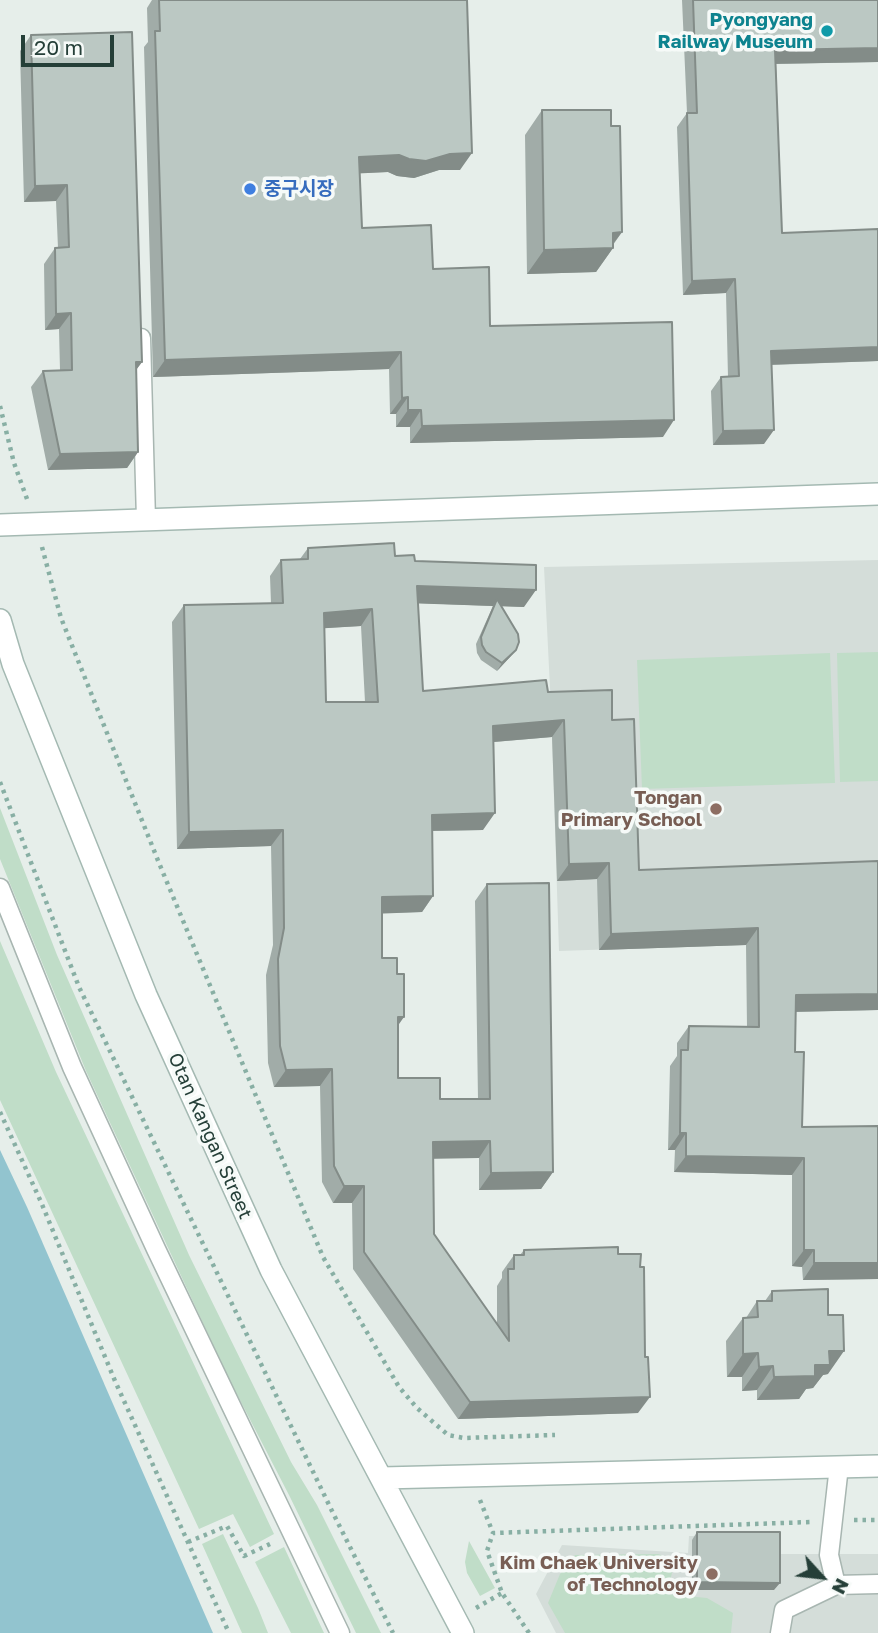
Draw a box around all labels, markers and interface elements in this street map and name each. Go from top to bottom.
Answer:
place label: Pyongyang Railway Museum [658,9,813,53]
scale bar [24,21,117,65]
marker: Pyongyang Railway Museum [819,23,835,39]
text: 20 m [34,34,83,60]
place label: 중구시장 [264,178,334,200]
marker: 중구시장 [242,181,258,197]
place label: Tongan Primary School [561,787,702,831]
marker: Tongan Primary School [708,801,724,817]
street label: Otan Kangan Street [163,1049,257,1223]
north arrow [787,1542,857,1612]
place label: Kim Chaek University of Technology [499,1552,698,1596]
marker: Kim Chaek University of Technology [704,1566,720,1582]
text: N [828,1575,855,1598]

